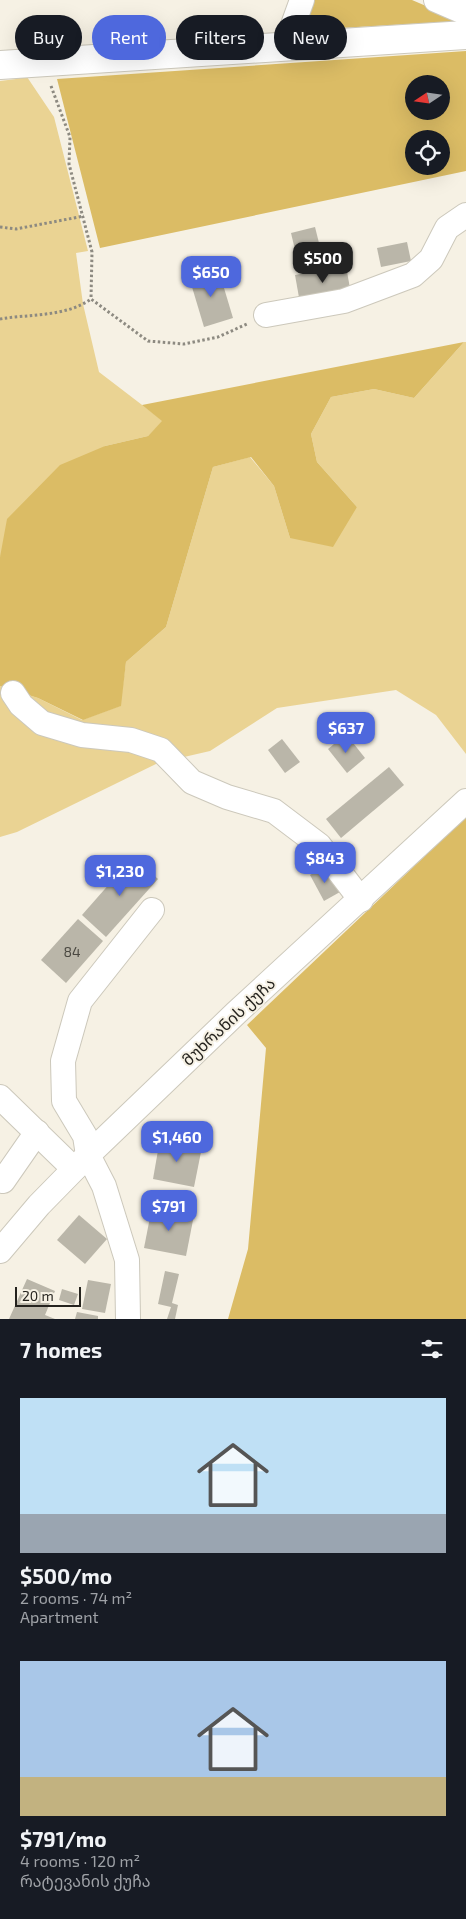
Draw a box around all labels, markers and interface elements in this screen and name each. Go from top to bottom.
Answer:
chip: Buy [15,15,82,60]
chip: Rent [92,15,166,60]
chip: Filters [176,15,264,60]
chip: New [274,15,347,60]
north arrow [405,75,450,120]
map controls [405,75,450,175]
button: locate [405,130,450,175]
pin: $500 [293,242,353,284]
text: $500 [304,248,342,267]
pin: $650 [181,256,241,298]
text: $650 [192,262,230,281]
pin: $637 [316,712,376,754]
text: $637 [328,718,364,737]
pin: $843 [295,842,355,884]
text: $843 [306,848,344,867]
pin: $1,230 [79,854,161,897]
text: $1,230 [96,861,144,880]
house number: 84 [63,943,81,960]
street label: მუხრანის ქუჩა [178,973,279,1070]
pin: $1,460 [136,1120,218,1163]
text: $1,460 [152,1127,202,1146]
pin: $791 [139,1190,199,1232]
text: $791 [152,1196,186,1215]
scale bar [15,1284,81,1307]
text: 20 m [22,1287,54,1304]
icon: filters [418,1335,446,1363]
text: 7 homes [20,1337,102,1362]
icon: home [188,1430,278,1520]
text: $500/mo [20,1563,112,1588]
text: 2 rooms · 74 m² [20,1588,132,1607]
text: Apartment [20,1607,99,1626]
icon: home [188,1694,278,1784]
text: $791/mo [20,1826,107,1851]
text: 4 rooms · 120 m² [20,1851,140,1870]
text: რატევანის ქუჩა [20,1871,151,1890]

